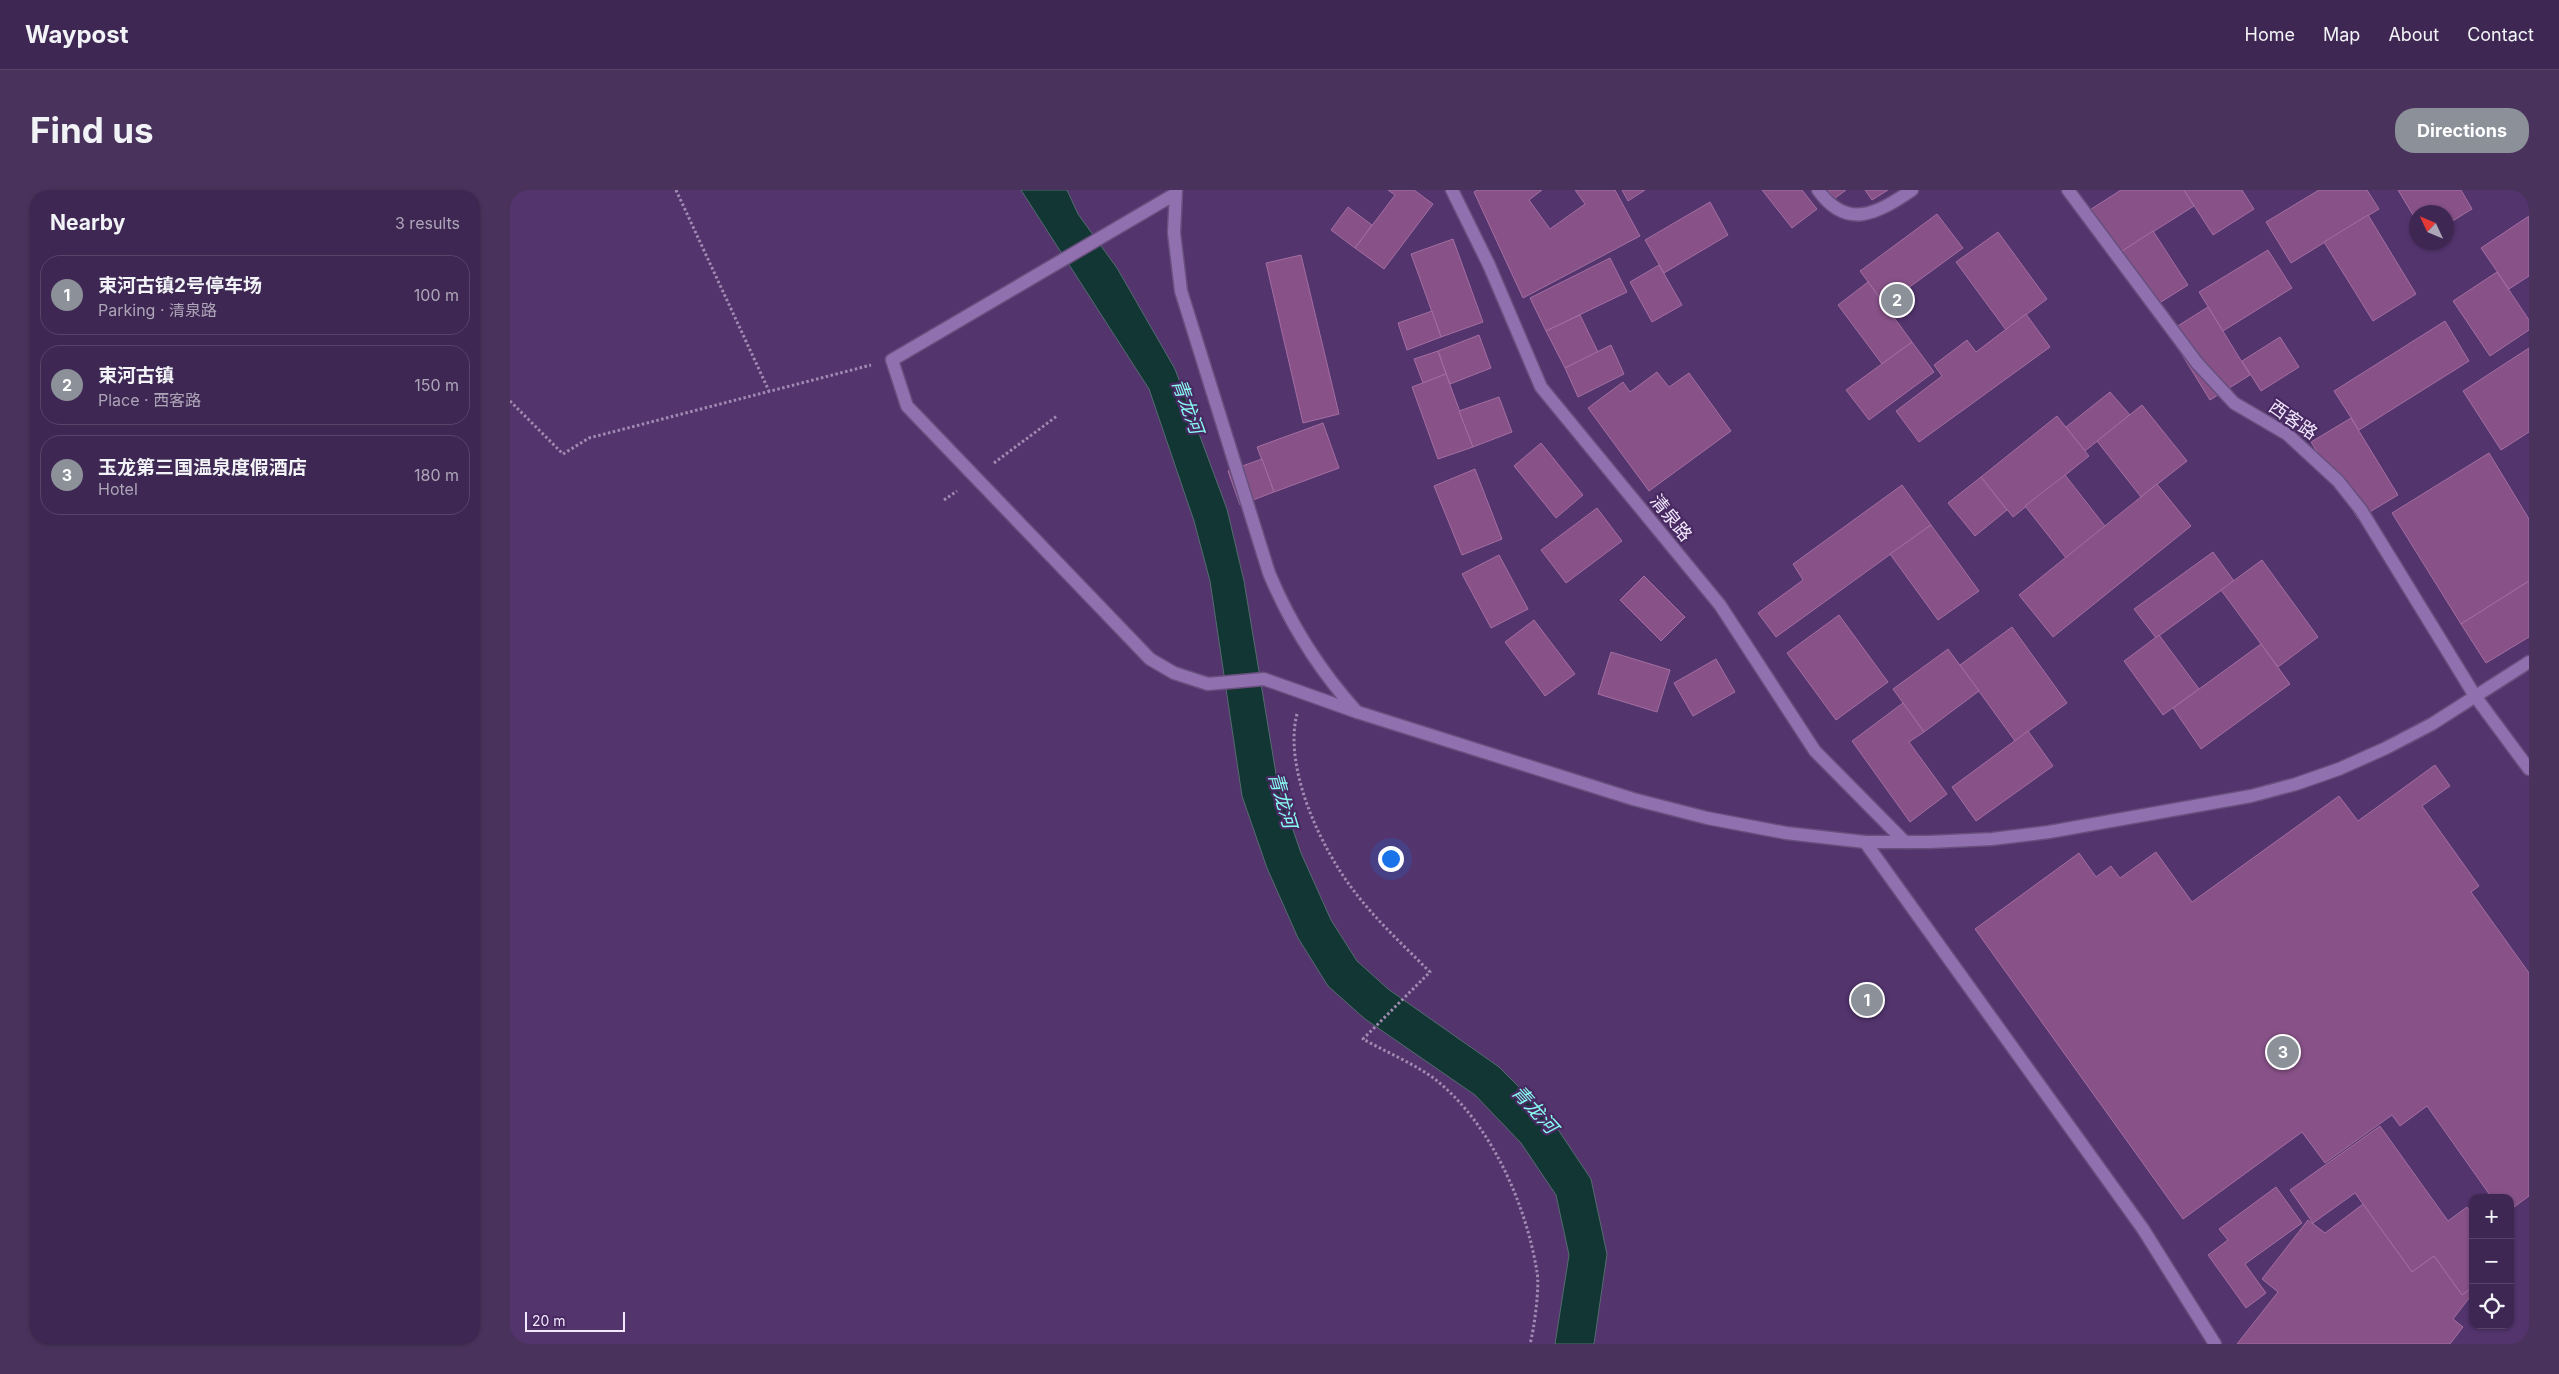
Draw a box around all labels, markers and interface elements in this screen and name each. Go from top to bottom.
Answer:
text: Waypost [25,20,129,49]
text: Home [2245,24,2295,45]
text: Map [2323,24,2360,45]
text: About [2388,24,2439,45]
text: Contact [2467,24,2534,45]
button: Directions [2395,108,2529,153]
text: Find us [30,109,154,151]
north arrow [2409,205,2454,250]
text: Nearby [50,210,125,235]
text: 3 results [395,213,460,233]
text: 束河古镇2号停车场 [98,274,262,297]
pin: 2 [1881,281,1913,319]
text: 1 [64,285,70,305]
text: 100 m [414,285,459,305]
text: Parking · 清泉路 [98,300,217,320]
text: 束河古镇 [98,364,174,387]
text: 2 [62,375,72,395]
text: 150 m [414,375,459,395]
water label: 青龙河 [1167,375,1209,441]
text: Place · 西客路 [98,390,201,410]
street label: 西客路 [2265,396,2321,444]
text: 玉龙第三国温泉度假酒店 [98,456,307,479]
text: 3 [62,465,72,485]
text: 180 m [414,465,459,485]
text: Hotel [98,479,138,499]
street label: 清泉路 [1646,490,1697,545]
water label: 青龙河 [1264,770,1303,835]
your location [1378,846,1404,872]
pin: 1 [1851,981,1883,1019]
pin: 3 [2267,1033,2299,1071]
water label: 青龙河 [1507,1080,1565,1141]
map controls [2469,1194,2514,1329]
button: + [2469,1194,2514,1239]
button: − [2469,1239,2514,1284]
button: locate [2469,1284,2514,1329]
scale bar [525,1309,625,1332]
text: 20 m [532,1312,566,1329]

